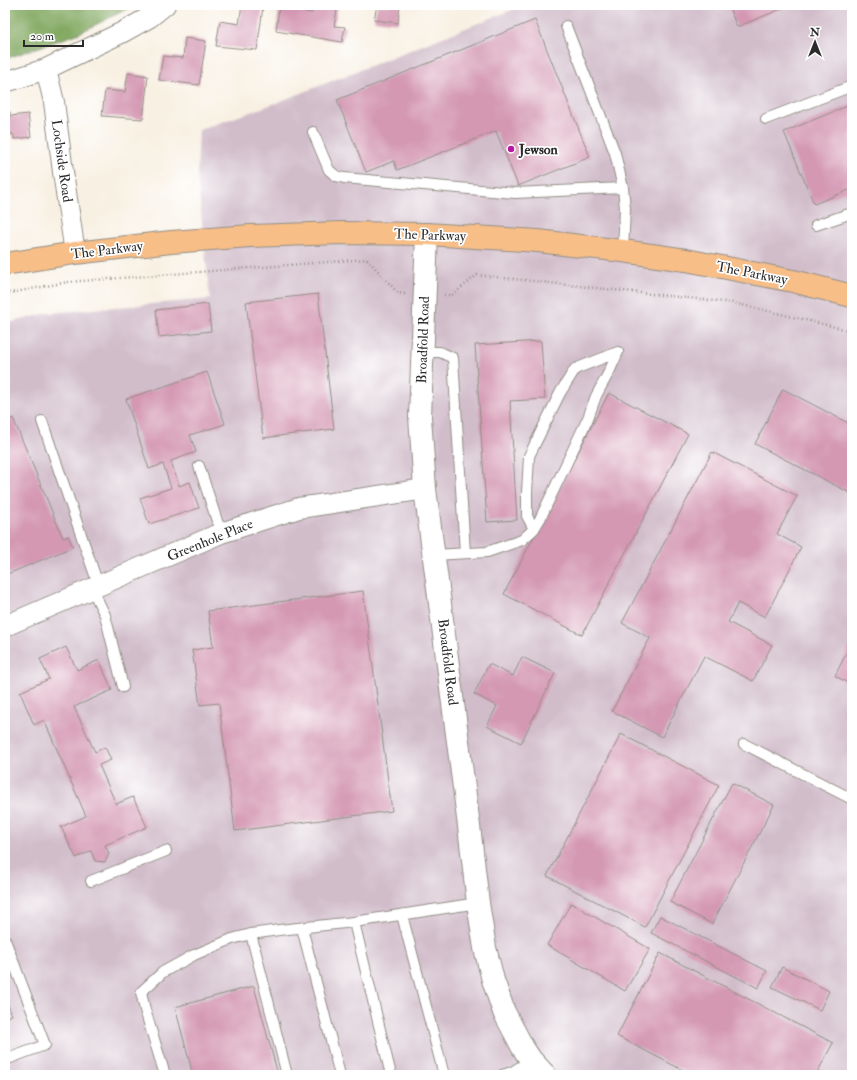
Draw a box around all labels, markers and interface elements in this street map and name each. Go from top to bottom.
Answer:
scale bar [24,22,83,48]
north arrow [795,22,835,62]
text: N [809,26,821,39]
text: 20 m [30,29,55,44]
street label: Lochside Road [48,119,76,204]
place label: Jewson [518,141,558,159]
marker: Jewson [506,144,516,154]
street label: The Parkway [394,225,467,246]
street label: The Parkway [70,237,145,264]
street label: The Parkway [715,258,790,289]
street label: Broadfold Road [413,296,433,384]
street label: Greenhole Place [165,515,256,565]
street label: Broadfold Road [434,618,462,707]

